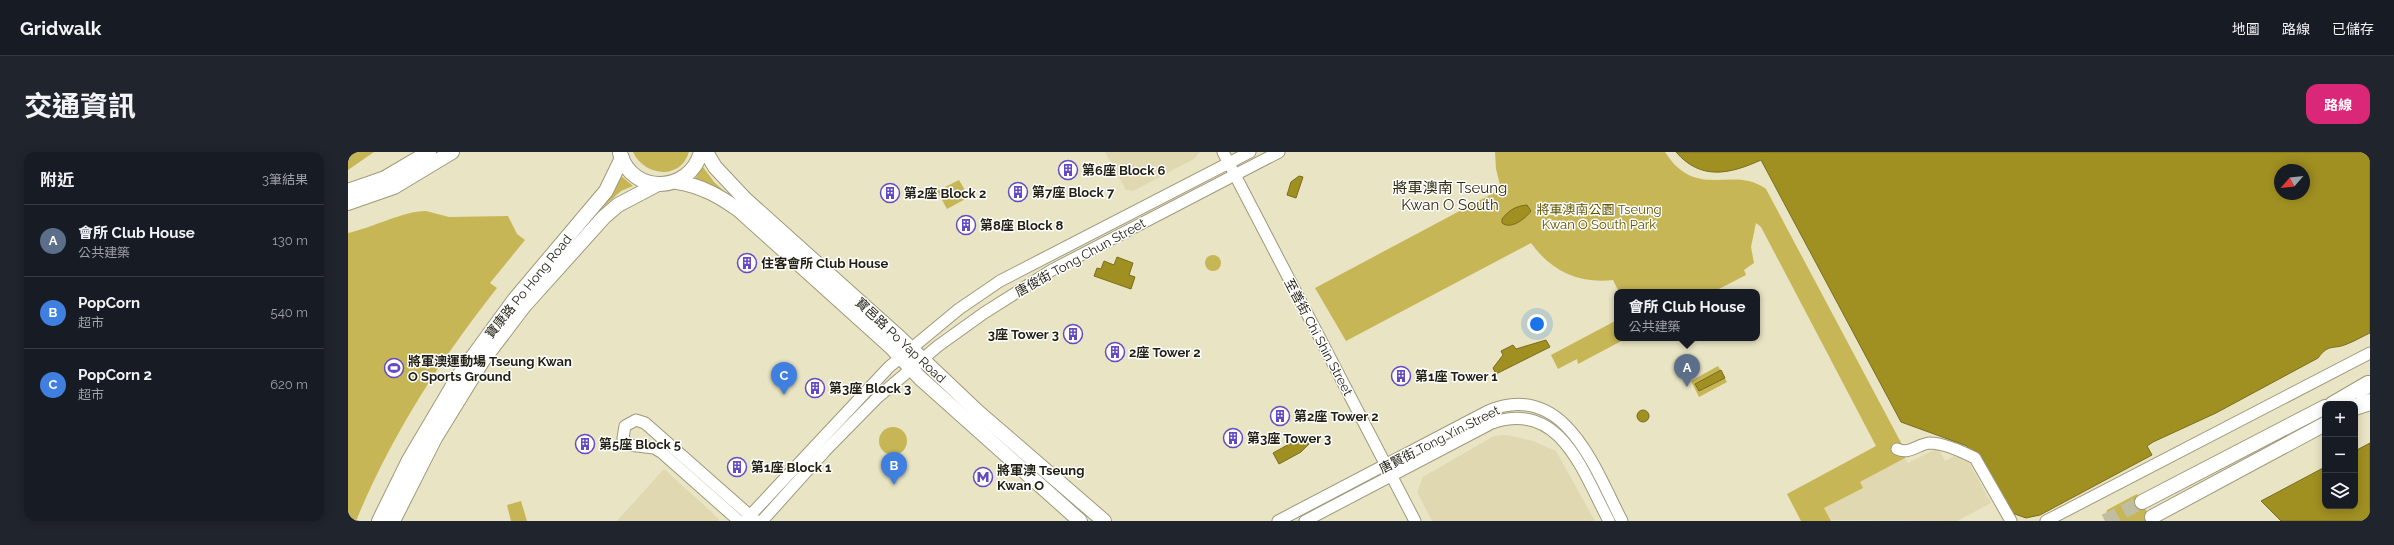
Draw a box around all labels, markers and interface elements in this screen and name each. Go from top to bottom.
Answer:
text: Gridwalk [20,17,101,39]
text: 地圖 [2232,21,2260,37]
text: 路線 [2282,21,2310,37]
text: 已儲存 [2332,21,2374,37]
button: 路線 [2306,84,2370,124]
text: 交通資訊 [24,90,136,123]
building icon: 第6座 Block 6 [1057,159,1079,181]
place label: 第6座 Block 6 [1082,163,1166,178]
north arrow [2274,164,2310,200]
text: 附近 [40,170,74,190]
text: 3筆結果 [262,172,308,187]
district label: 將軍澳南 Tseung Kwan O South [1393,179,1507,214]
building icon: 第7座 Block 7 [1007,181,1029,203]
building icon: 第2座 Block 2 [879,182,901,204]
place label: 第7座 Block 7 [1032,185,1115,200]
place label: 第2座 Block 2 [904,186,986,201]
park label: 將軍澳南公園 Tseung Kwan O South Park [1536,202,1662,232]
building icon: 第8座 Block 8 [955,214,977,236]
street label: 唐俊街 Tong Chun Street [1012,215,1149,300]
place label: 第8座 Block 8 [980,218,1064,233]
text: 會所 Club House [78,224,195,242]
street label: 寶康路 Po Hong Road [482,232,575,341]
text: A [49,233,57,248]
text: 130 m [272,233,308,248]
text: 公共建築 [78,245,130,260]
building icon: 住客會所 Club House [736,252,758,274]
place label: 住客會所 Club House [761,256,888,271]
street label: 至善街 Chi Shin Street [1281,276,1356,399]
popup [1614,289,1760,341]
text: PopCorn [78,294,140,312]
street label: 寶邑路 Po Yap Road [852,295,949,386]
text: 會所 Club House [1629,298,1745,316]
text: B [49,305,57,320]
text: 540 m [271,305,308,320]
your location [1527,314,1547,334]
text: 超市 [78,315,104,330]
text: 公共建築 [1629,319,1681,334]
building icon: 3座 Tower 3 [1062,323,1084,345]
place label: 3座 Tower 3 [988,327,1059,342]
building icon: 2座 Tower 2 [1104,341,1126,363]
place label: 2座 Tower 2 [1129,345,1201,360]
place label: 將軍澳運動場 Tseung Kwan O Sports Ground [408,354,572,384]
pin: A [1674,354,1700,387]
sports icon: 將軍澳運動場 Tseung Kwan O Sports Ground [383,357,405,379]
pin: C [771,362,797,395]
building icon: 第1座 Tower 1 [1390,365,1412,387]
text: PopCorn 2 [78,366,152,384]
place label: 第1座 Tower 1 [1415,369,1498,384]
text: C [49,377,57,392]
text: 620 m [270,377,308,392]
building icon: 第3座 Block 3 [804,377,826,399]
place label: 第3座 Block 3 [829,381,911,396]
text: 超市 [78,387,104,402]
map controls [2322,401,2358,509]
button: + [2322,401,2358,437]
street label: 唐賢街 Tong Yin Street [1376,402,1503,476]
building icon: 第2座 Tower 2 [1269,405,1291,427]
place label: 第2座 Tower 2 [1294,409,1379,424]
building icon: 第3座 Tower 3 [1222,427,1244,449]
place label: 第3座 Tower 3 [1247,431,1331,446]
building icon: 第5座 Block 5 [574,433,596,455]
place label: 第5座 Block 5 [599,437,681,452]
button: − [2322,437,2358,473]
pin: B [881,452,907,485]
building icon: 第1座 Block 1 [726,456,748,478]
place label: 第1座 Block 1 [751,460,832,475]
place label: 將軍澳 Tseung Kwan O [997,463,1084,493]
metro station icon: 將軍澳 Tseung Kwan O [972,466,994,488]
button: layers [2322,473,2358,509]

